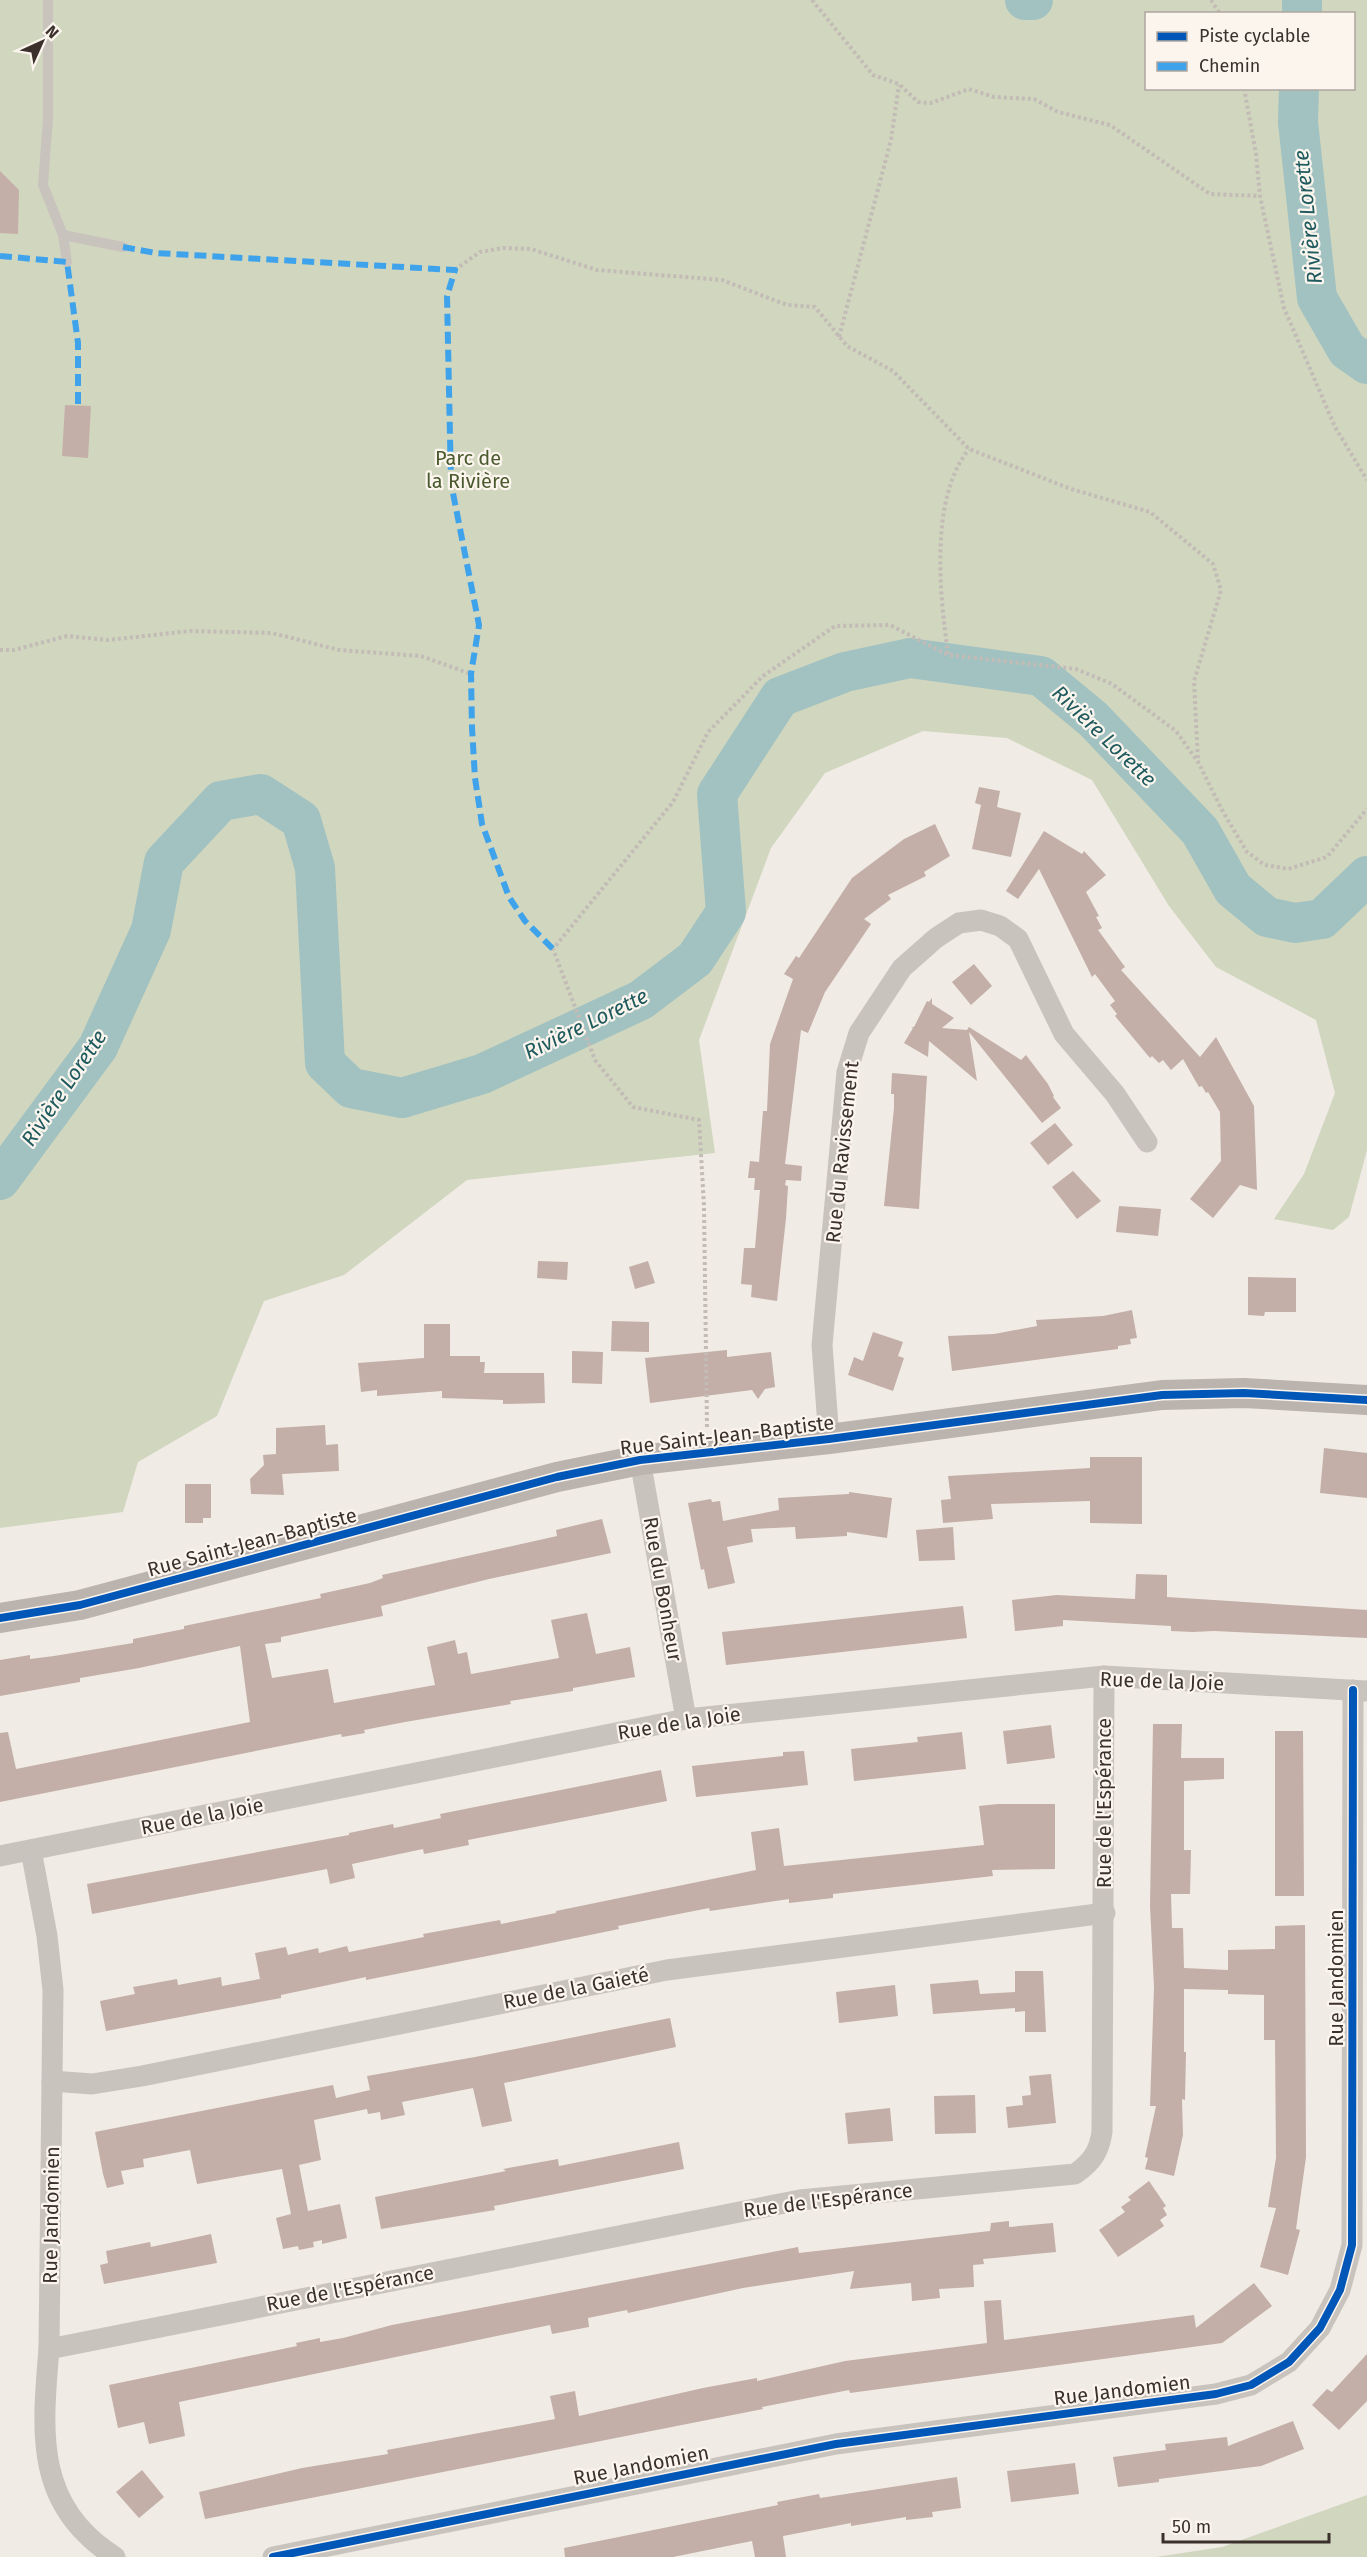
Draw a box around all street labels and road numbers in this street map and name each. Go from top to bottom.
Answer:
street label: Rue du Ravissement [820,1059,864,1244]
street label: Rue Saint-Jean-Baptiste [618,1410,836,1460]
street label: Rue Saint-Jean-Baptiste [145,1502,359,1582]
street label: Rue du Bonheur [638,1515,688,1663]
street label: Rue de la Joie [1099,1667,1225,1695]
street label: Rue de la Joie [616,1701,742,1745]
street label: Rue de l'Espérance [1092,1718,1116,1888]
street label: Rue de la Joie [139,1792,265,1840]
street label: Rue Jandomien [1324,1909,1348,2047]
street label: Rue de la Gaieté [501,1962,651,2014]
street label: Rue Jandomien [38,2146,64,2284]
street label: Rue de l'Espérance [742,2178,914,2222]
street label: Rue de l'Espérance [264,2260,436,2316]
street label: Rue Jandomien [1052,2370,1192,2410]
street label: Rue Jandomien [571,2440,711,2490]

